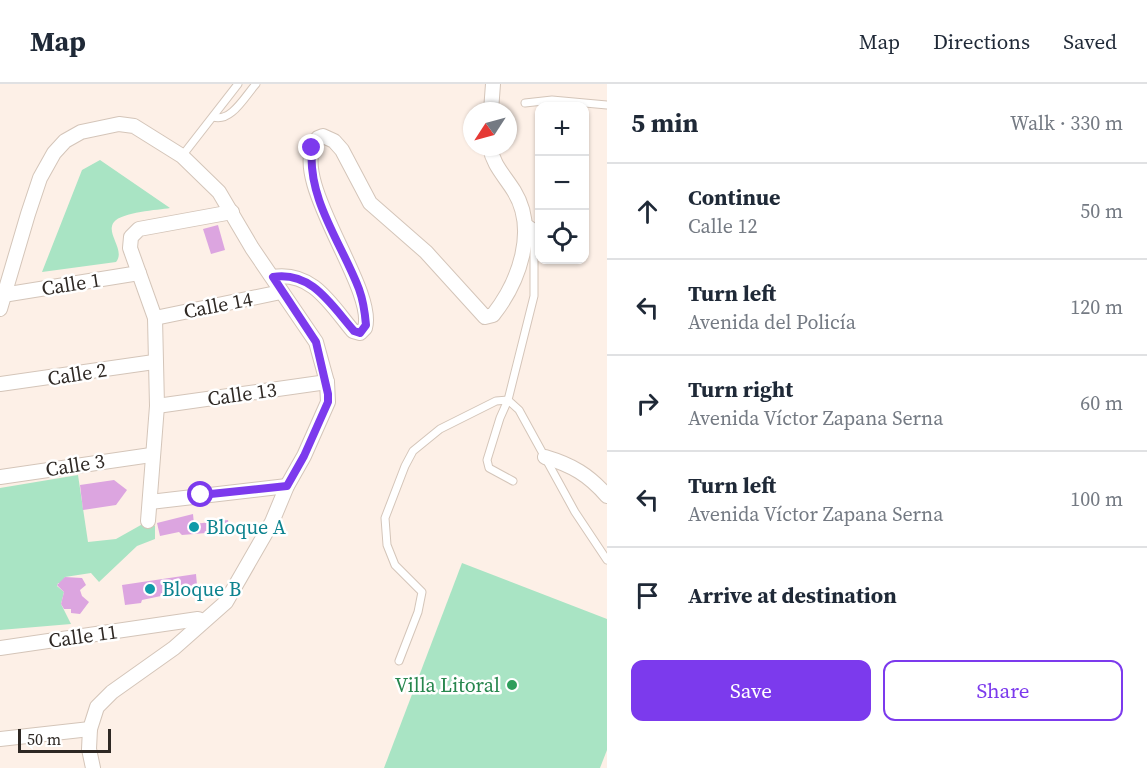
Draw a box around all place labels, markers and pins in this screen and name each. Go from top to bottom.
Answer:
place label: Bloque A [206,513,287,541]
marker: Bloque A [187,520,201,534]
place label: Bloque B [162,575,241,603]
marker: Bloque B [143,582,157,596]
place label: Villa Litoral [395,671,500,699]
marker: Villa Litoral [505,678,519,692]

